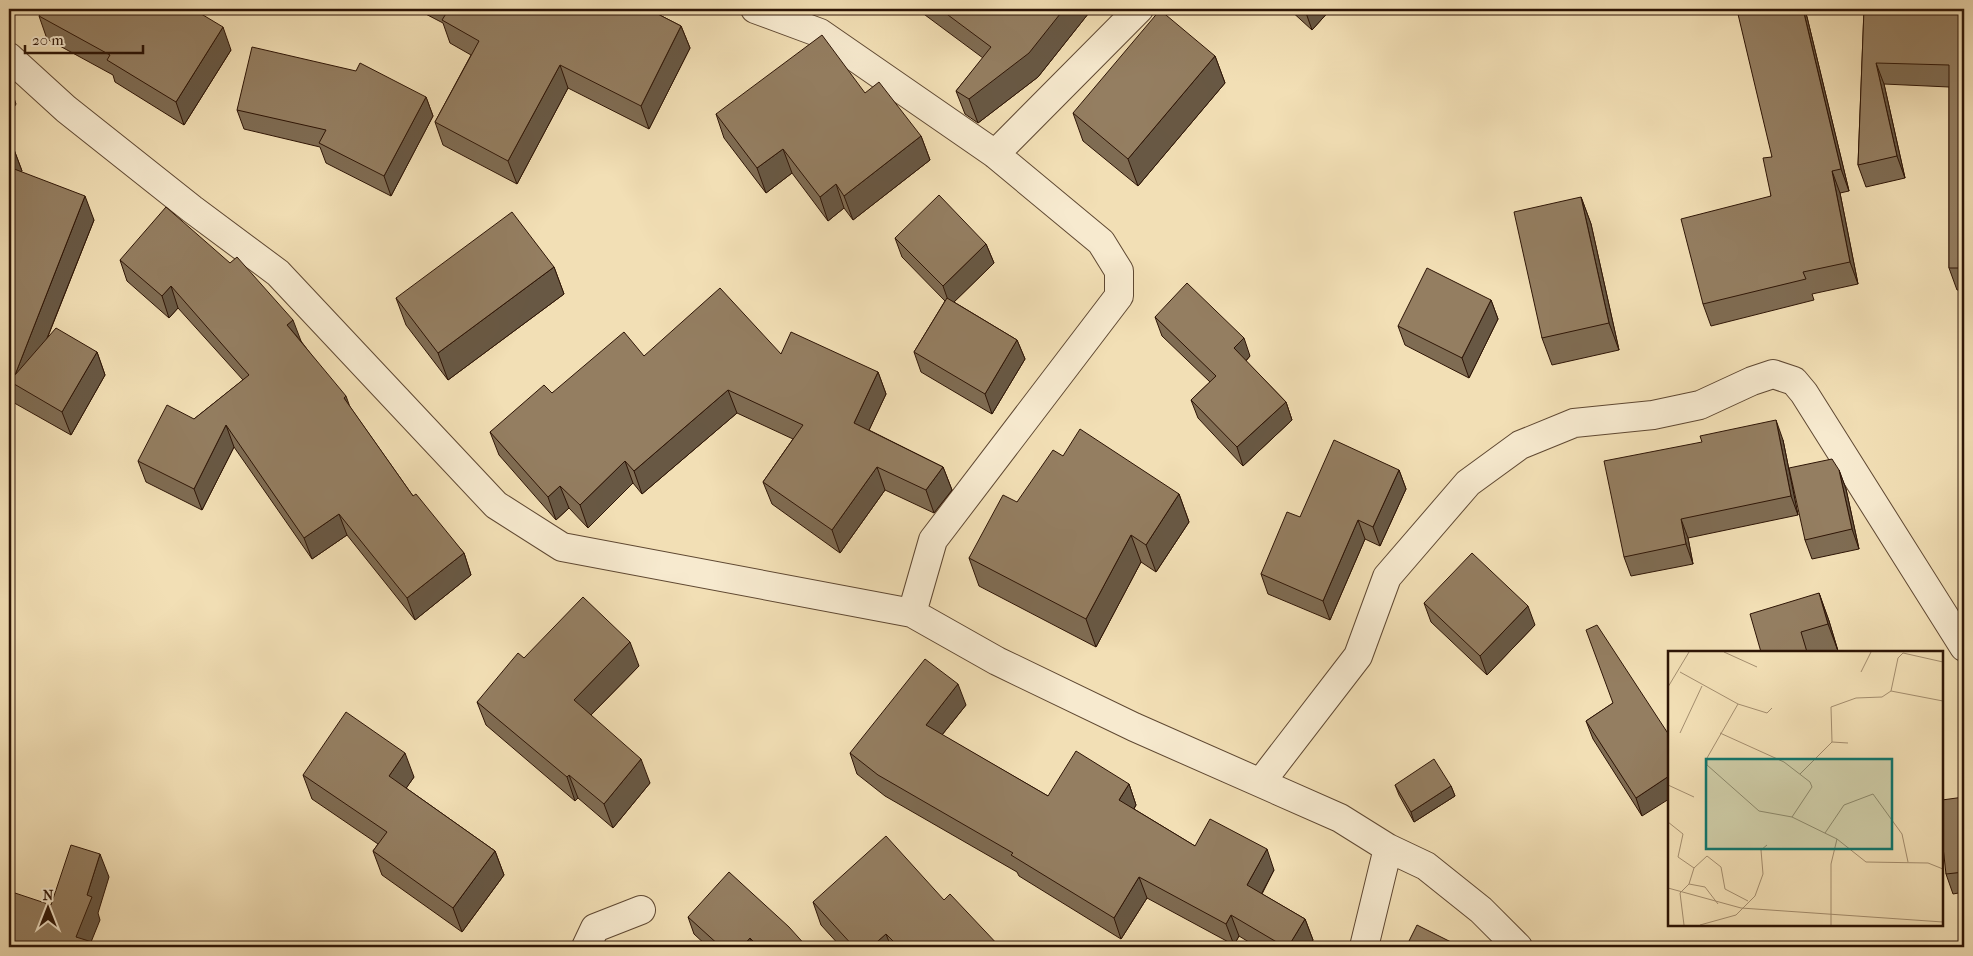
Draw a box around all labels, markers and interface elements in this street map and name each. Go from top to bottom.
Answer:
scale bar [25,22,142,54]
text: 20 m [32,31,64,49]
inset map [1668,651,1943,926]
north arrow [22,884,72,934]
text: N [43,887,54,904]

